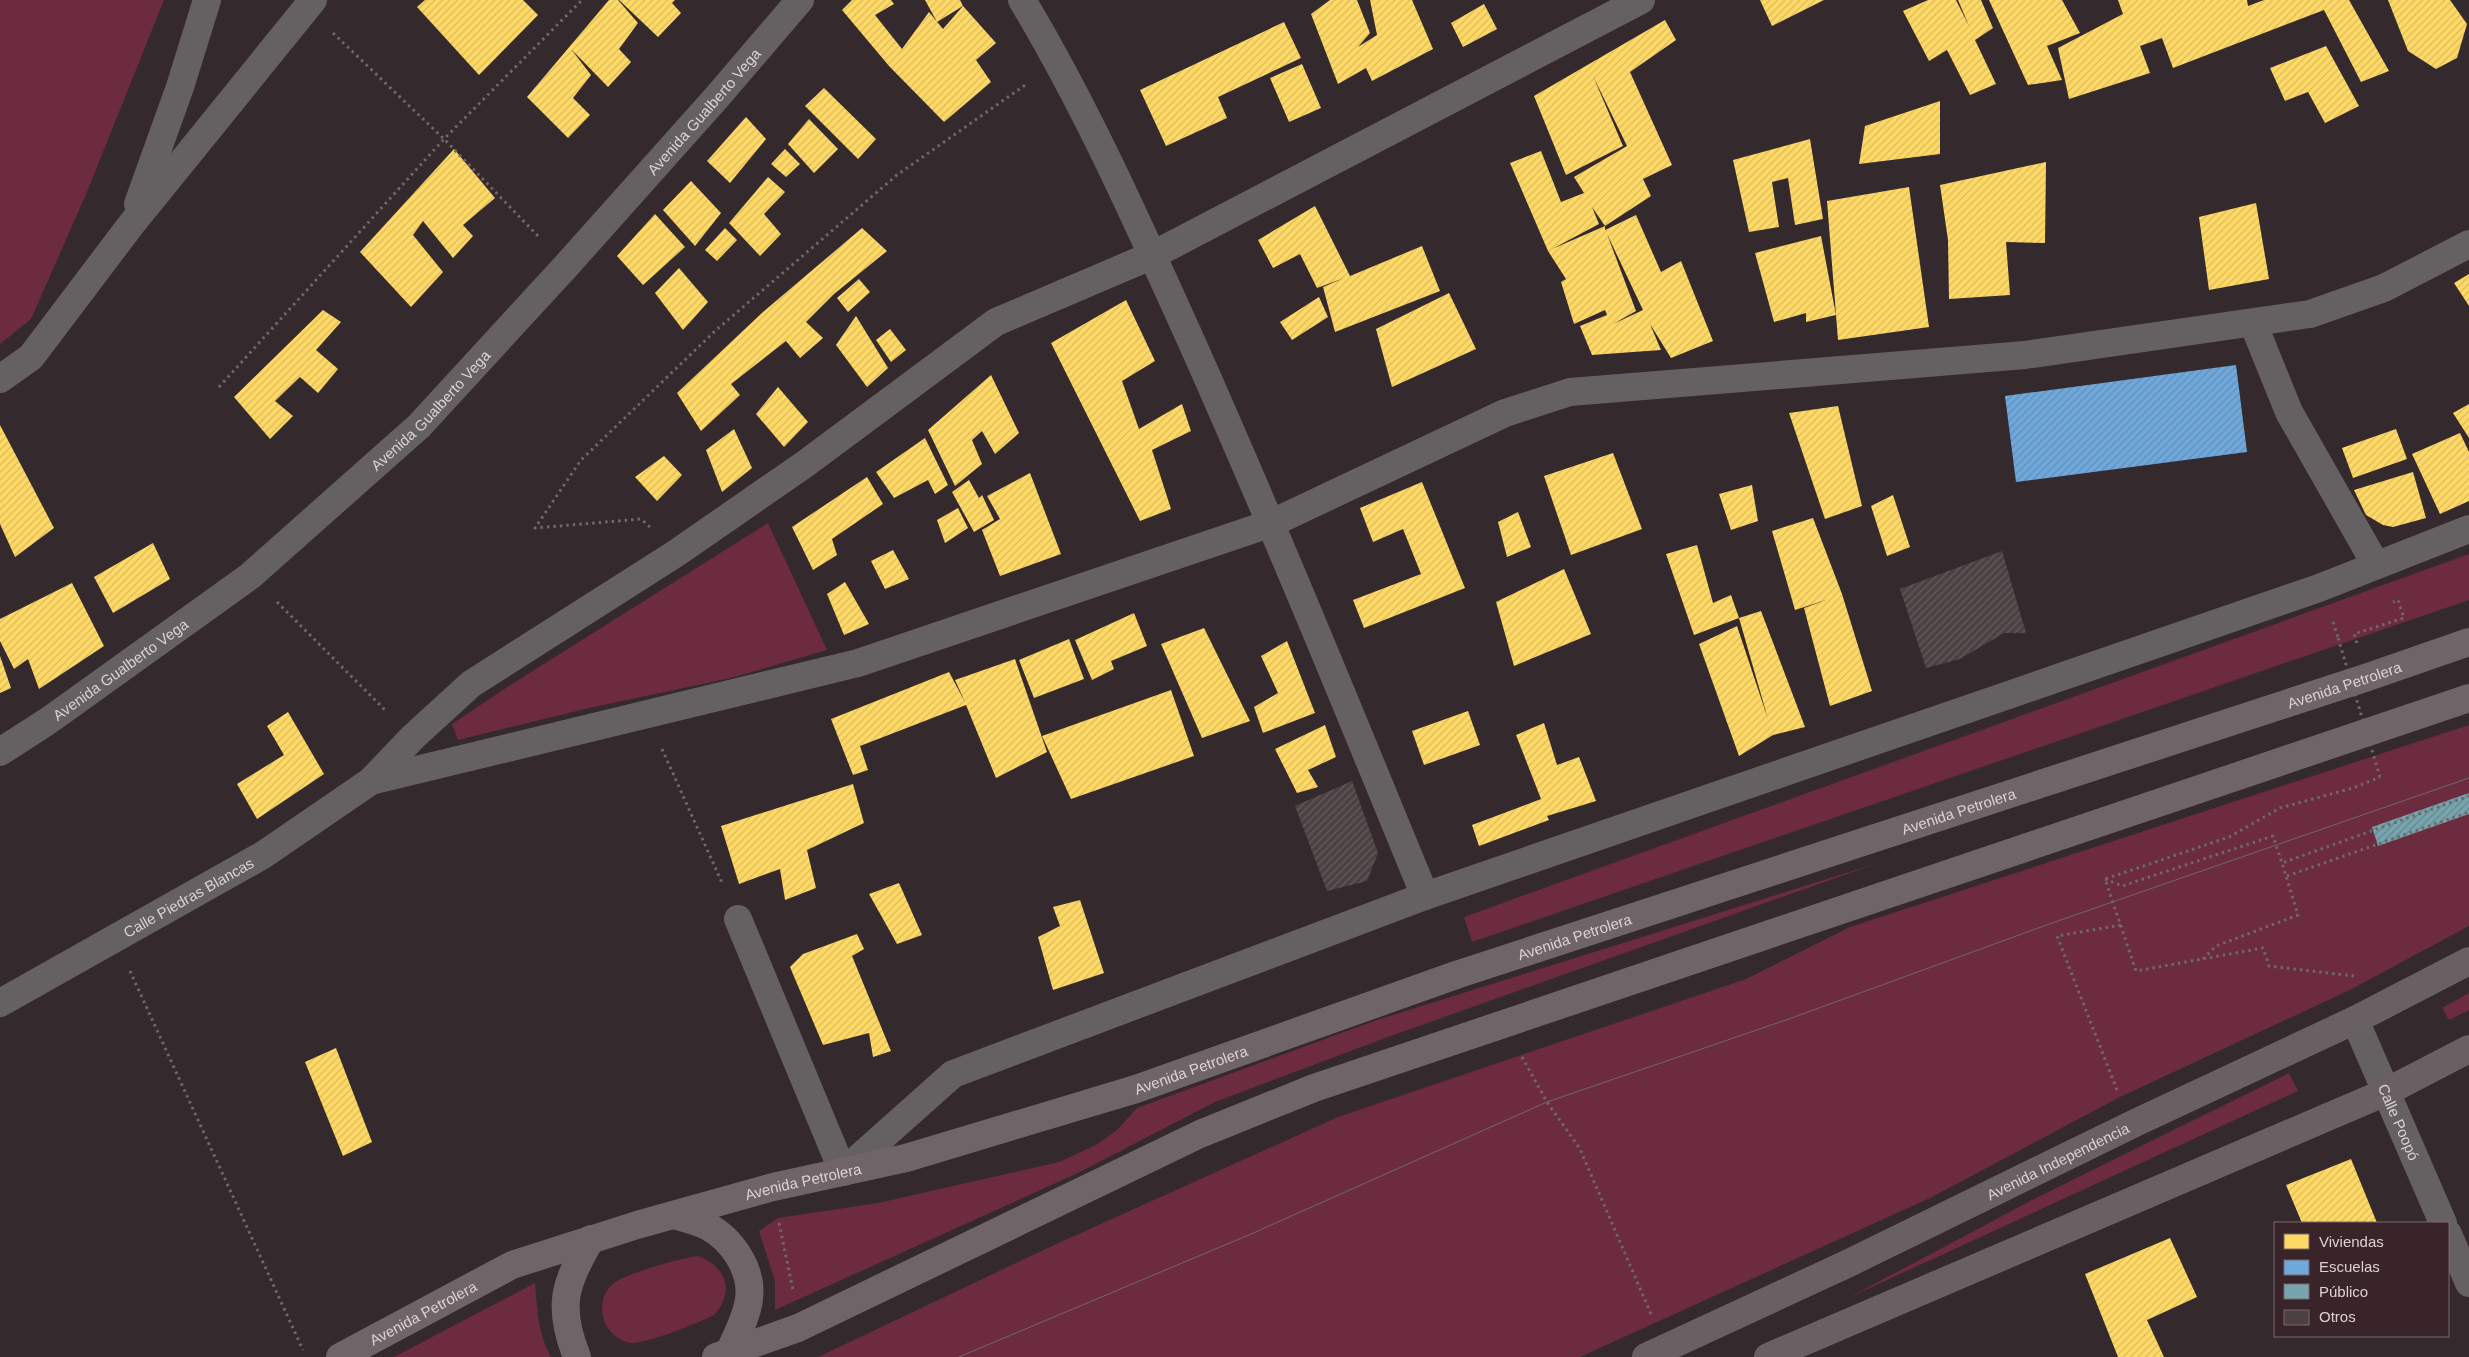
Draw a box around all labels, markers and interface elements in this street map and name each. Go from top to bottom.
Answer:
street label: Avenida Gualberto Vega [643,44,764,178]
street label: Avenida Gualberto Vega [367,346,494,473]
street label: Avenida Gualberto Vega [49,615,192,723]
street label: Avenida Petrolera [2285,657,2404,711]
street label: Avenida Petrolera [1899,784,2018,837]
street label: Calle Piedras Blancas [120,854,256,940]
street label: Avenida Petrolera [1515,910,1634,963]
street label: Avenida Petrolera [1132,1041,1250,1097]
street label: Calle Poopó [2375,1081,2423,1163]
street label: Avenida Independencia [1984,1119,2132,1203]
street label: Avenida Petrolera [743,1159,863,1203]
legend [2274,1222,2449,1337]
text: Viviendas [2319,1233,2384,1250]
text: Escuelas [2319,1258,2380,1275]
street label: Avenida Petrolera [366,1277,480,1348]
text: Público [2319,1283,2368,1300]
text: Otros [2319,1308,2356,1325]

